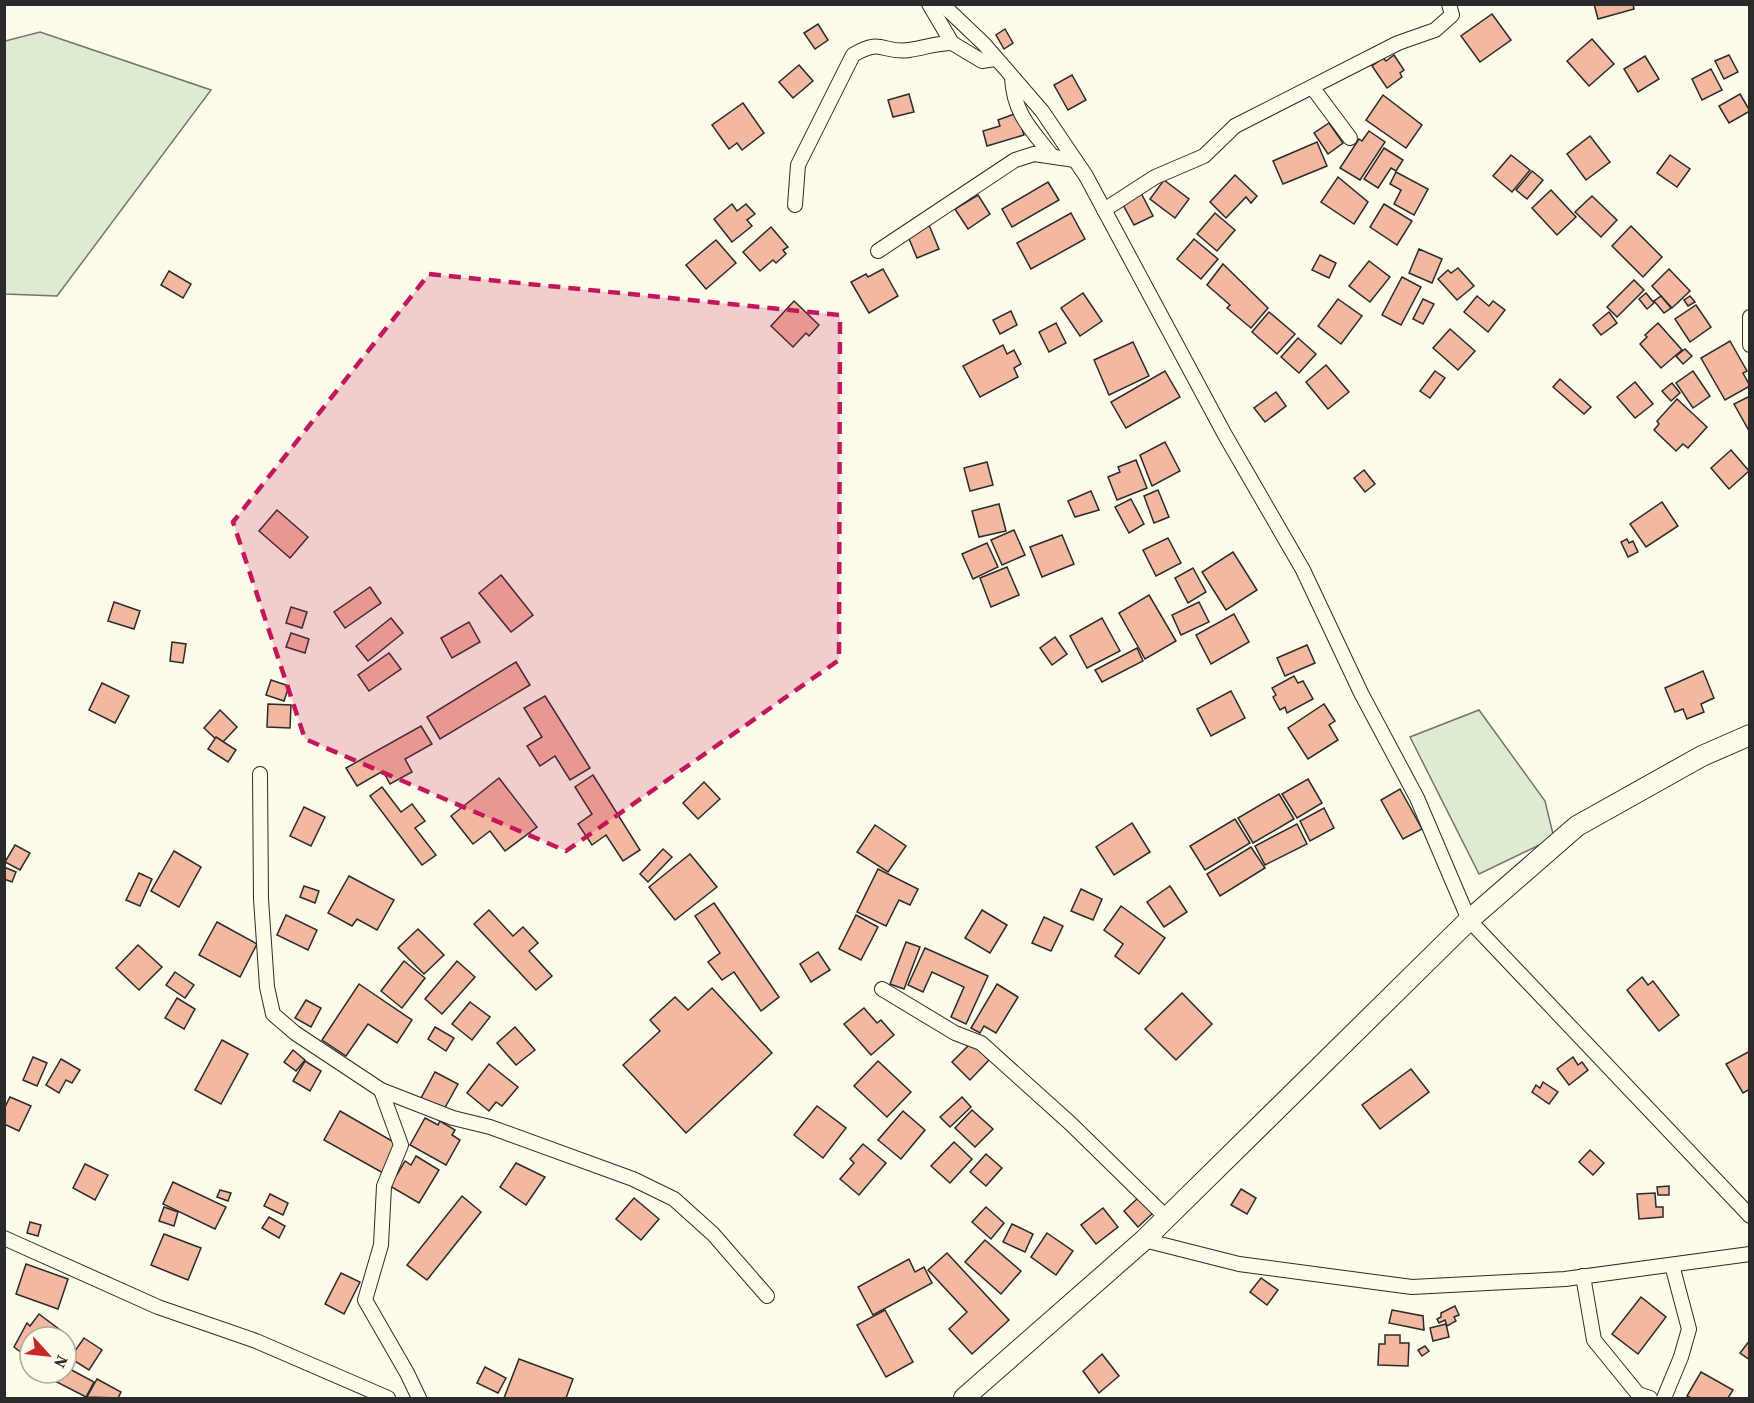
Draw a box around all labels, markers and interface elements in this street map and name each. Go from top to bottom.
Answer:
north arrow [18,1325,78,1385]
text: N [49,1352,74,1372]

